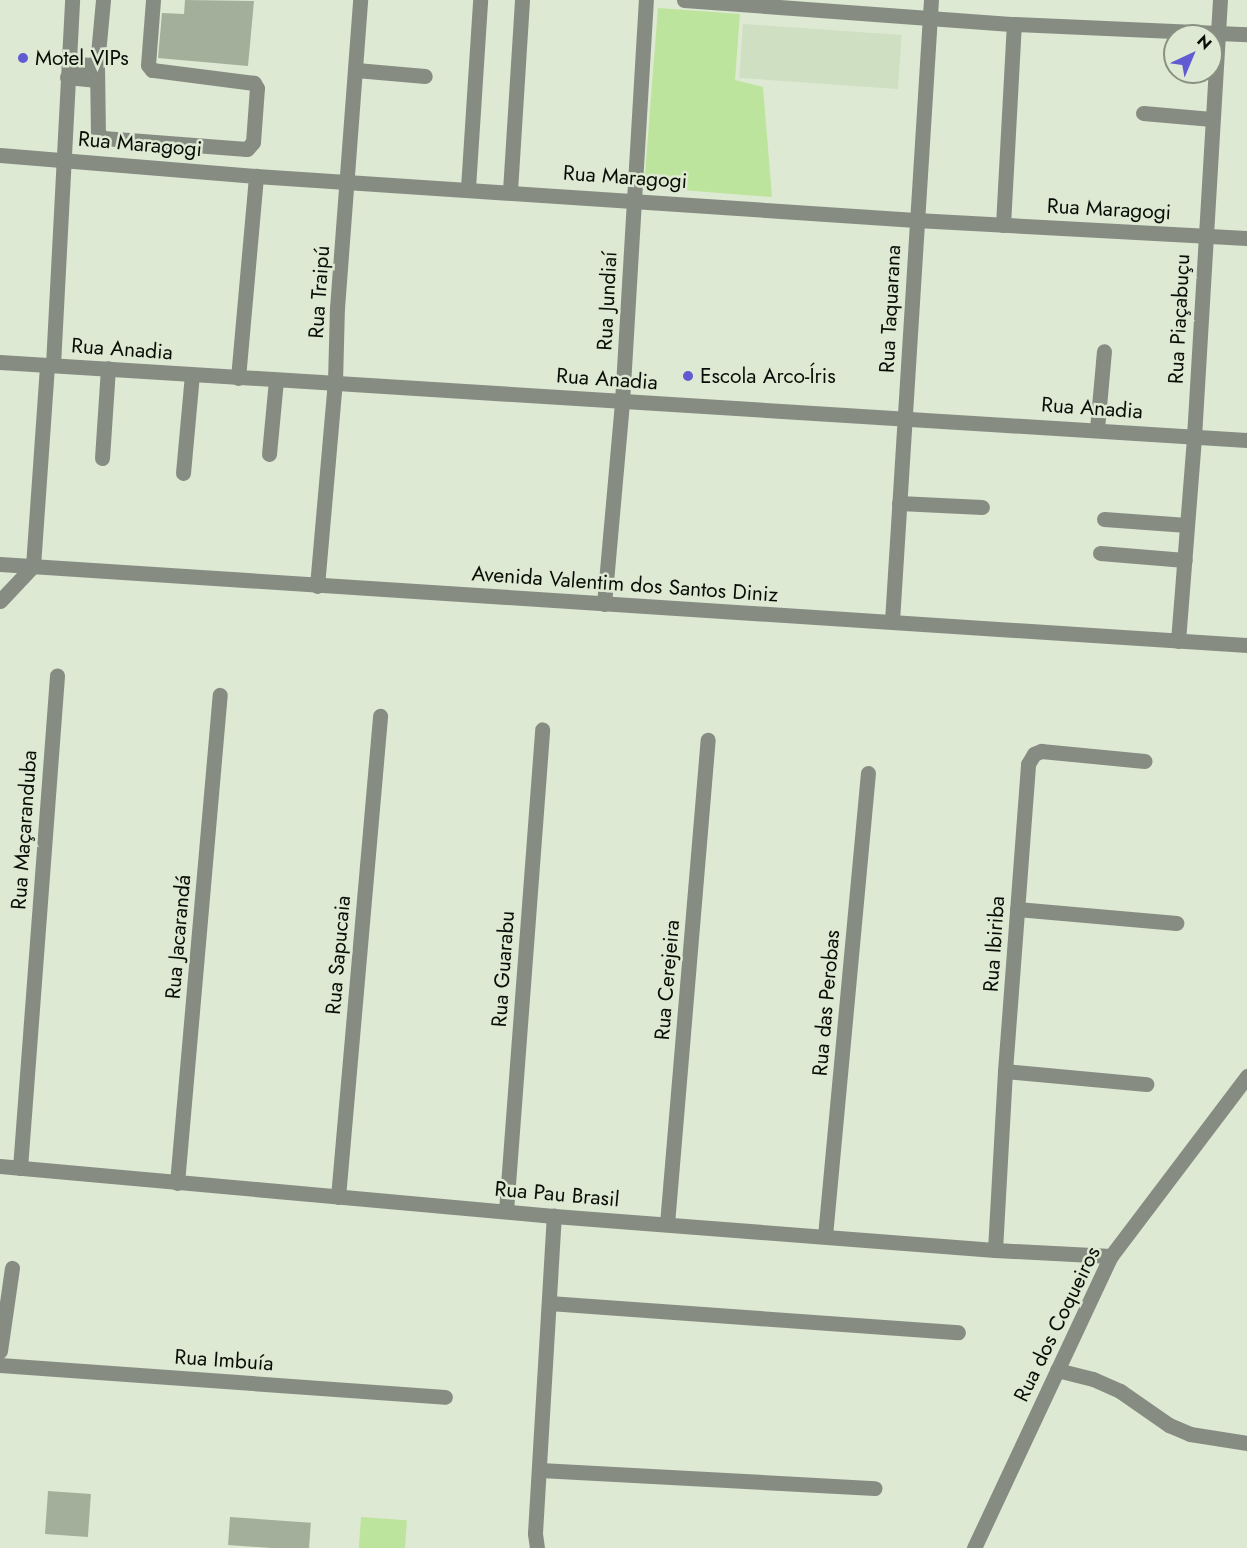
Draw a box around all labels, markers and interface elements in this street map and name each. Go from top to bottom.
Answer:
north arrow [1163,24,1223,84]
text: N [1192,29,1217,55]
place label: Motel VIPs [35,45,129,71]
marker: Motel VIPs [16,51,30,65]
street label: Rua Maragogi [77,126,203,162]
street label: Rua Maragogi [562,160,688,194]
street label: Rua Maragogi [1046,193,1172,225]
street label: Rua Taquarana [874,244,906,374]
street label: Rua Traipú [303,245,335,339]
street label: Rua Jundiaí [592,251,622,351]
street label: Rua Piaçabuçu [1163,253,1195,385]
street label: Rua Anadia [70,333,174,365]
street label: Rua Anadia [555,363,659,395]
place label: Escola Arco-Íris [700,363,836,389]
marker: Escola Arco-Íris [681,369,695,383]
street label: Rua Anadia [1040,392,1144,424]
street label: Avenida Valentim dos Santos Diniz [471,561,779,607]
street label: Rua Maçaranduba [6,749,42,911]
street label: Rua Jacarandá [160,874,196,1000]
street label: Rua Sapucaia [320,894,356,1016]
street label: Rua Ibiriba [978,895,1010,993]
street label: Rua Guarabu [486,910,520,1028]
street label: Rua Cerejeira [649,919,685,1041]
street label: Rua das Perobas [807,929,845,1077]
street label: Rua Pau Brasil [494,1176,620,1212]
street label: Rua dos Coqueiros [1009,1242,1105,1406]
street label: Rua Imbuía [174,1344,274,1376]

